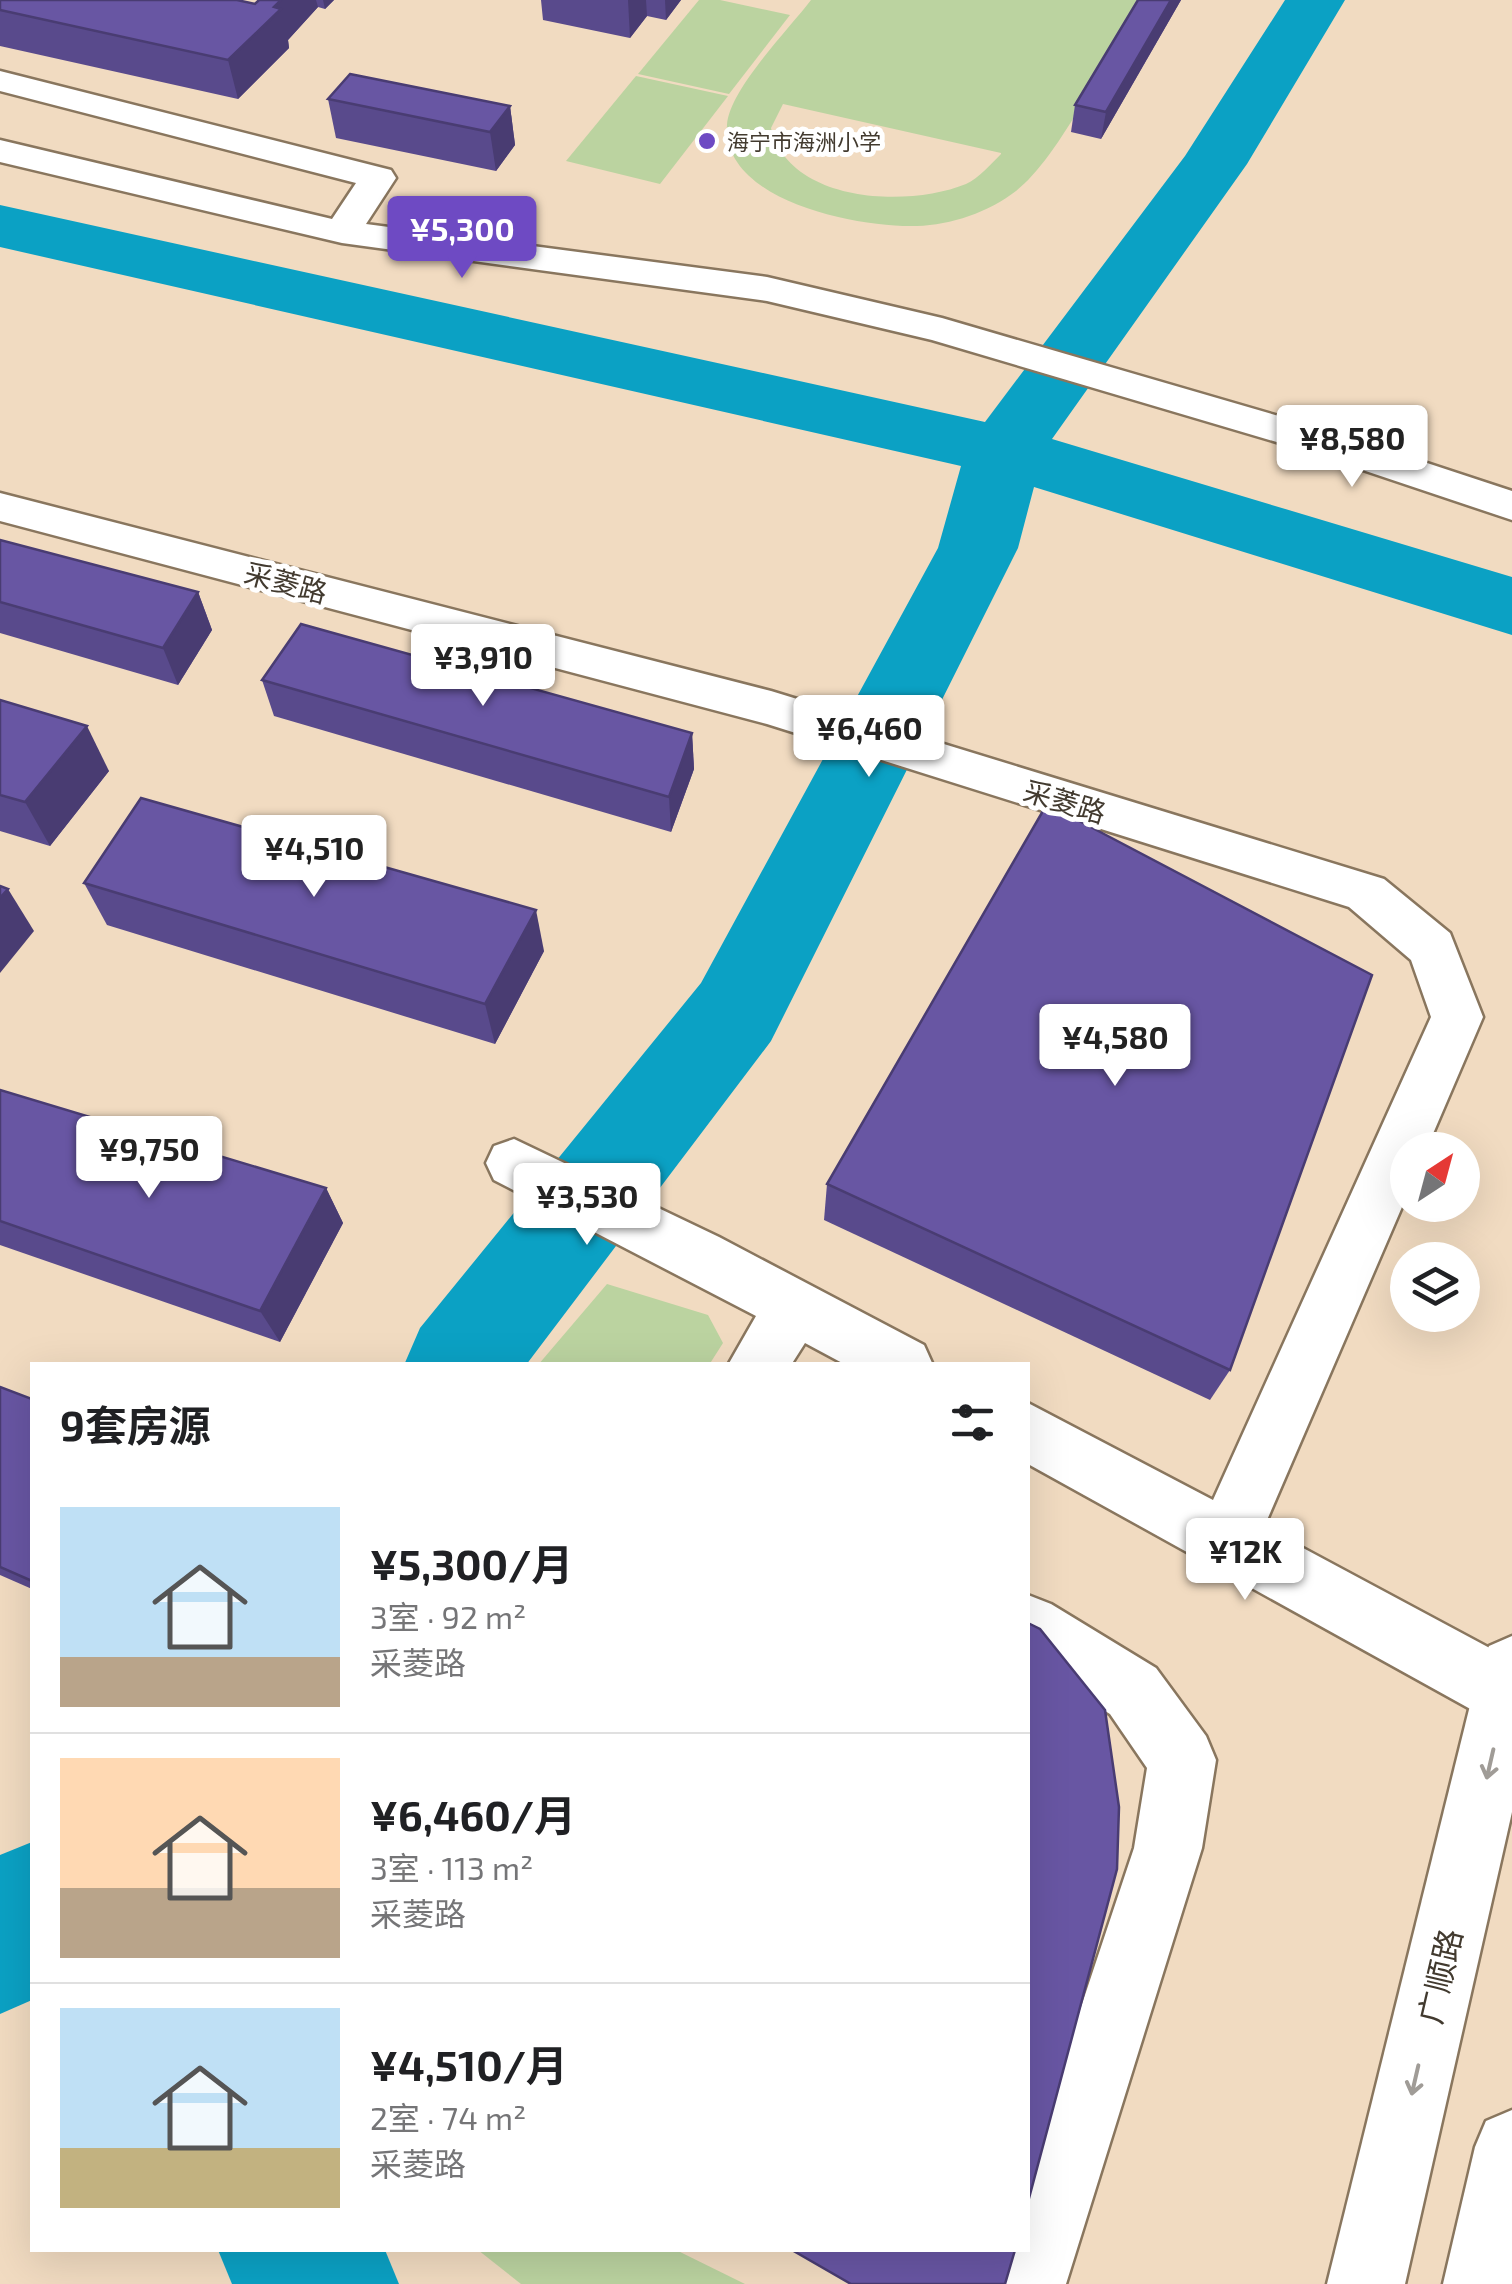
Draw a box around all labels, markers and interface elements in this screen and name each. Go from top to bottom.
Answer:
place label: 海宁市海洲小学 [727,128,881,154]
marker: 海宁市海洲小学 [696,130,718,152]
pin: ¥5,300 [381,196,543,281]
text: ¥5,300 [409,209,515,247]
pin: ¥8,580 [1271,405,1433,490]
text: ¥8,580 [1299,418,1405,456]
street label: 采菱路 [241,555,331,609]
pin: ¥3,910 [402,624,564,709]
text: ¥3,910 [433,637,533,675]
pin: ¥6,460 [788,695,950,780]
text: ¥6,460 [815,708,923,746]
street label: 采菱路 [1020,772,1110,830]
pin: ¥4,510 [233,815,395,900]
text: ¥4,510 [263,828,365,866]
pin: ¥4,580 [1034,1004,1196,1089]
text: ¥4,580 [1061,1017,1169,1055]
pin: ¥9,750 [68,1116,230,1201]
text: ¥9,750 [98,1129,200,1167]
north arrow [1390,1132,1480,1222]
map controls [1390,1132,1480,1332]
pin: ¥3,530 [506,1163,668,1248]
text: ¥3,530 [535,1176,639,1214]
button: layers [1390,1242,1480,1332]
icon: filters [945,1395,1000,1450]
text: 9套房源 [60,1399,211,1449]
pin: ¥12K [1186,1518,1304,1603]
text: ¥12K [1208,1531,1282,1569]
text: ¥5,300/月 [370,1538,573,1588]
icon: home [140,1547,260,1667]
text: 3室 · 92 m² [370,1597,526,1635]
text: 采菱路 [370,1643,466,1681]
one-way arrow [1479,1747,1498,1779]
text: ¥6,460/月 [370,1789,576,1839]
icon: home [140,1798,260,1918]
text: 3室 · 113 m² [370,1848,533,1886]
text: 采菱路 [370,1894,466,1932]
street label: 广顺路 [1410,1925,1468,2027]
text: ¥4,510/月 [370,2039,568,2089]
icon: home [140,2048,260,2168]
one-way arrow [1405,2063,1423,2095]
text: 2室 · 74 m² [370,2098,526,2136]
text: 采菱路 [370,2144,466,2182]

